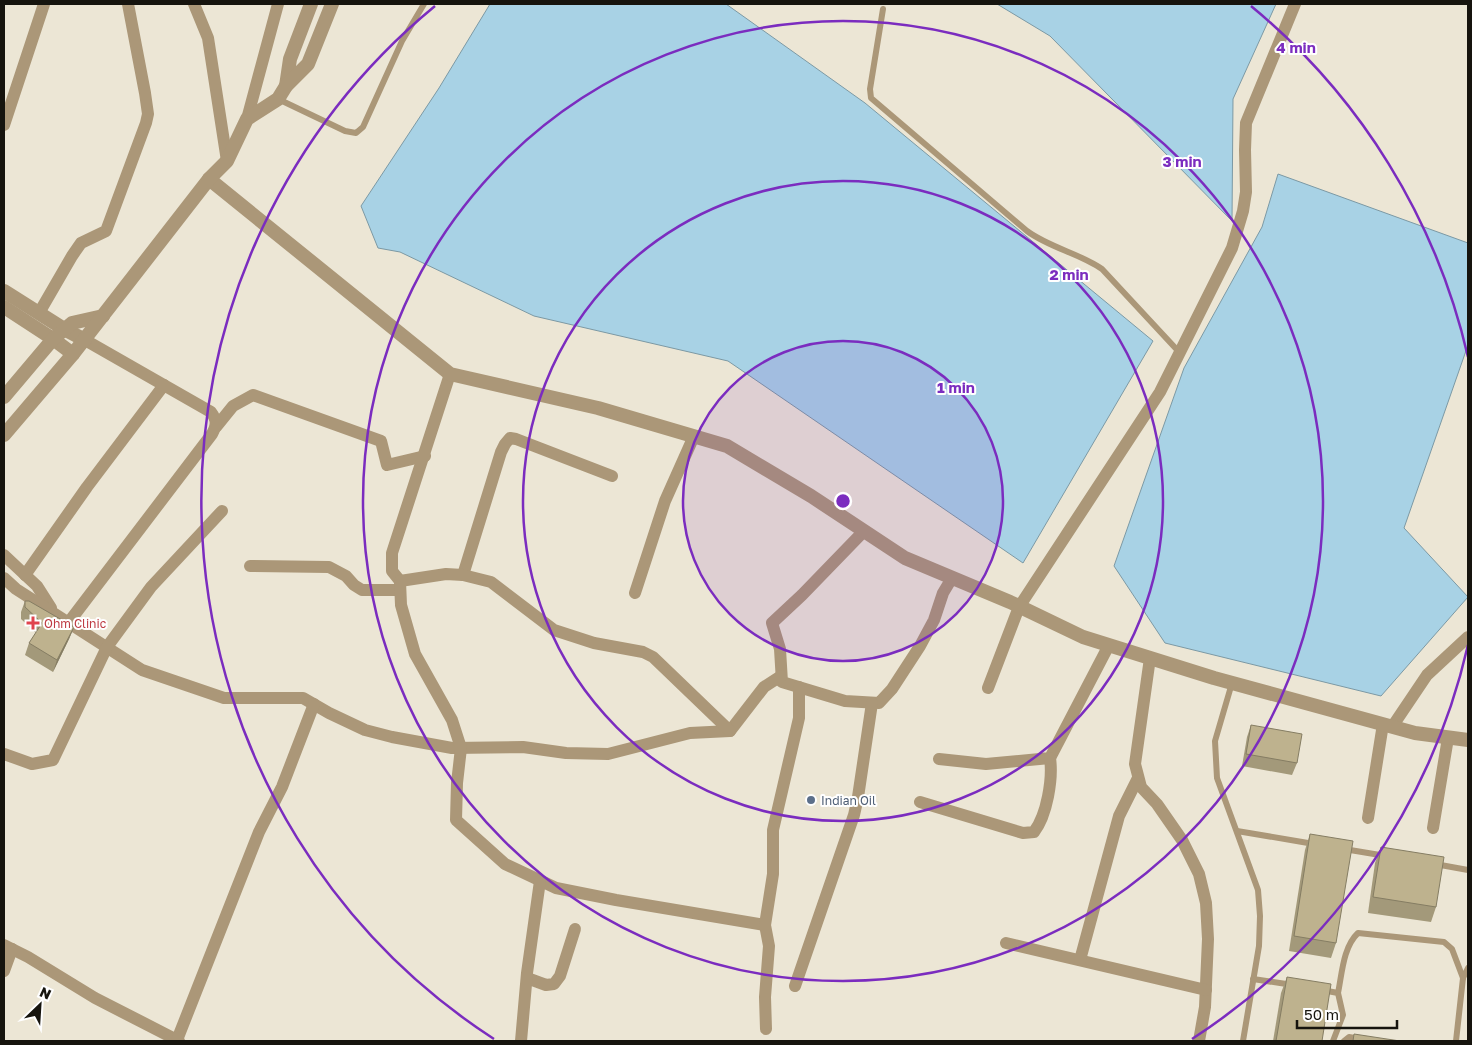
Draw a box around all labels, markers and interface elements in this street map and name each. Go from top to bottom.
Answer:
text: 4 min [1276,38,1316,56]
text: 3 min [1162,152,1202,170]
text: 2 min [1049,265,1089,283]
text: 1 min [937,378,975,396]
centre of rings [834,492,852,510]
marker: Ohm Clinic [26,616,40,630]
place label: Ohm Clinic [44,616,107,631]
place label: Indian Oil [821,793,876,808]
marker: Indian Oil [805,794,817,806]
north arrow [15,980,65,1030]
text: N [37,983,54,1003]
scale bar [1297,998,1397,1030]
text: 50 m [1304,1005,1339,1023]

